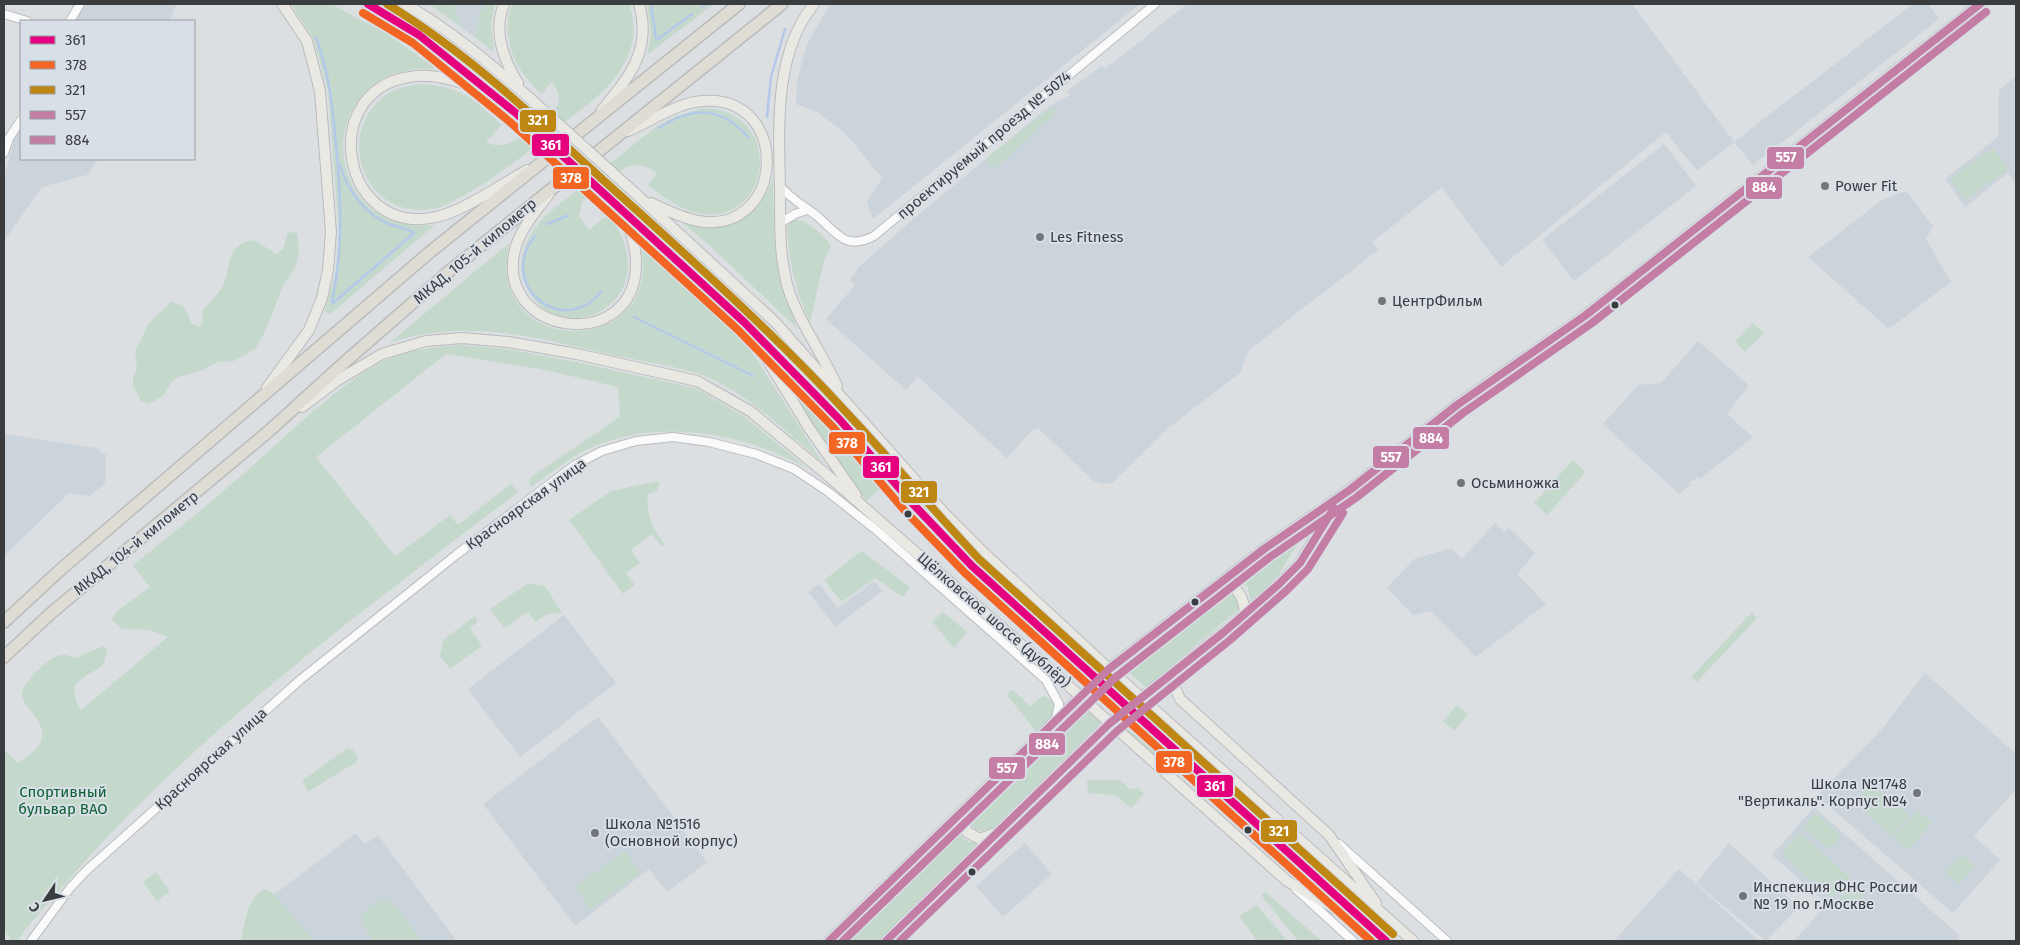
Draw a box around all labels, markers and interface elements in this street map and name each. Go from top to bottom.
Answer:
legend [20,20,195,160]
text: 361 [65,31,86,49]
text: 378 [65,56,87,74]
street label: проектируемый проезд № 5074 [894,67,1074,223]
text: 321 [65,81,86,99]
text: 557 [65,106,87,124]
line badge: 321 [519,109,557,133]
text: 321 [527,112,548,129]
text: 884 [65,131,90,149]
line badge: 361 [531,133,570,157]
text: 361 [540,137,561,154]
line badge: 557 [1766,146,1805,170]
text: 557 [1775,149,1797,166]
line badge: 378 [552,166,590,190]
text: 378 [559,170,582,187]
line badge: 884 [1745,176,1783,200]
place label: Power Fit [1835,177,1898,195]
text: 884 [1752,179,1776,196]
marker: Power Fit [1819,180,1831,192]
street label: МКАД, 105-й километр [410,194,540,308]
place label: Les Fitness [1050,228,1124,246]
marker: Les Fitness [1034,231,1046,243]
place label: ЦентрФильм [1392,292,1482,310]
marker: ЦентрФильм [1376,295,1388,307]
unlabelled marker [1610,300,1620,310]
line badge: 884 [1412,426,1450,450]
text: 884 [1419,430,1443,447]
line badge: 378 [828,431,866,455]
text: 378 [835,435,858,452]
line badge: 557 [1372,445,1410,469]
text: 557 [1380,449,1402,466]
street label: Красноярская улица [462,454,590,554]
line badge: 361 [862,455,900,479]
text: 361 [870,459,891,476]
place label: Осьминожка [1471,474,1559,492]
marker: Осьминожка [1455,477,1467,489]
line badge: 321 [900,480,938,504]
text: 321 [908,484,929,501]
street label: МКАД, 104-й километр [70,487,202,599]
unlabelled marker [903,509,913,519]
street label: Щёлковское шоссе (дублёр) [914,548,1074,692]
unlabelled marker [1190,597,1200,607]
street label: Красноярская улица [151,704,271,814]
line badge: 884 [1028,732,1066,756]
text: 884 [1035,736,1059,753]
line badge: 378 [1155,750,1193,774]
text: 378 [1162,754,1185,771]
line badge: 557 [988,756,1026,780]
text: 557 [996,760,1018,777]
line badge: 361 [1196,774,1234,798]
place label: Школа №1748 "Вертикаль". Корпус №4 [1738,775,1907,810]
text: 361 [1204,778,1225,795]
park label: Спортивный бульвар ВАО [18,783,108,818]
marker: Школа №1748 "Вертикаль". Корпус №4 [1911,787,1923,799]
place label: Школа №1516 (Основной корпус) [605,815,738,850]
line badge: 321 [1260,819,1298,843]
text: 321 [1268,823,1289,840]
unlabelled marker [1243,825,1253,835]
marker: Школа №1516 (Основной корпус) [589,827,601,839]
unlabelled marker [967,867,977,877]
north arrow [20,875,70,925]
place label: Инспекция ФНС России № 19 по г.Москве [1753,878,1918,913]
marker: Инспекция ФНС России № 19 по г.Москве [1737,890,1749,902]
text: С [25,899,44,915]

